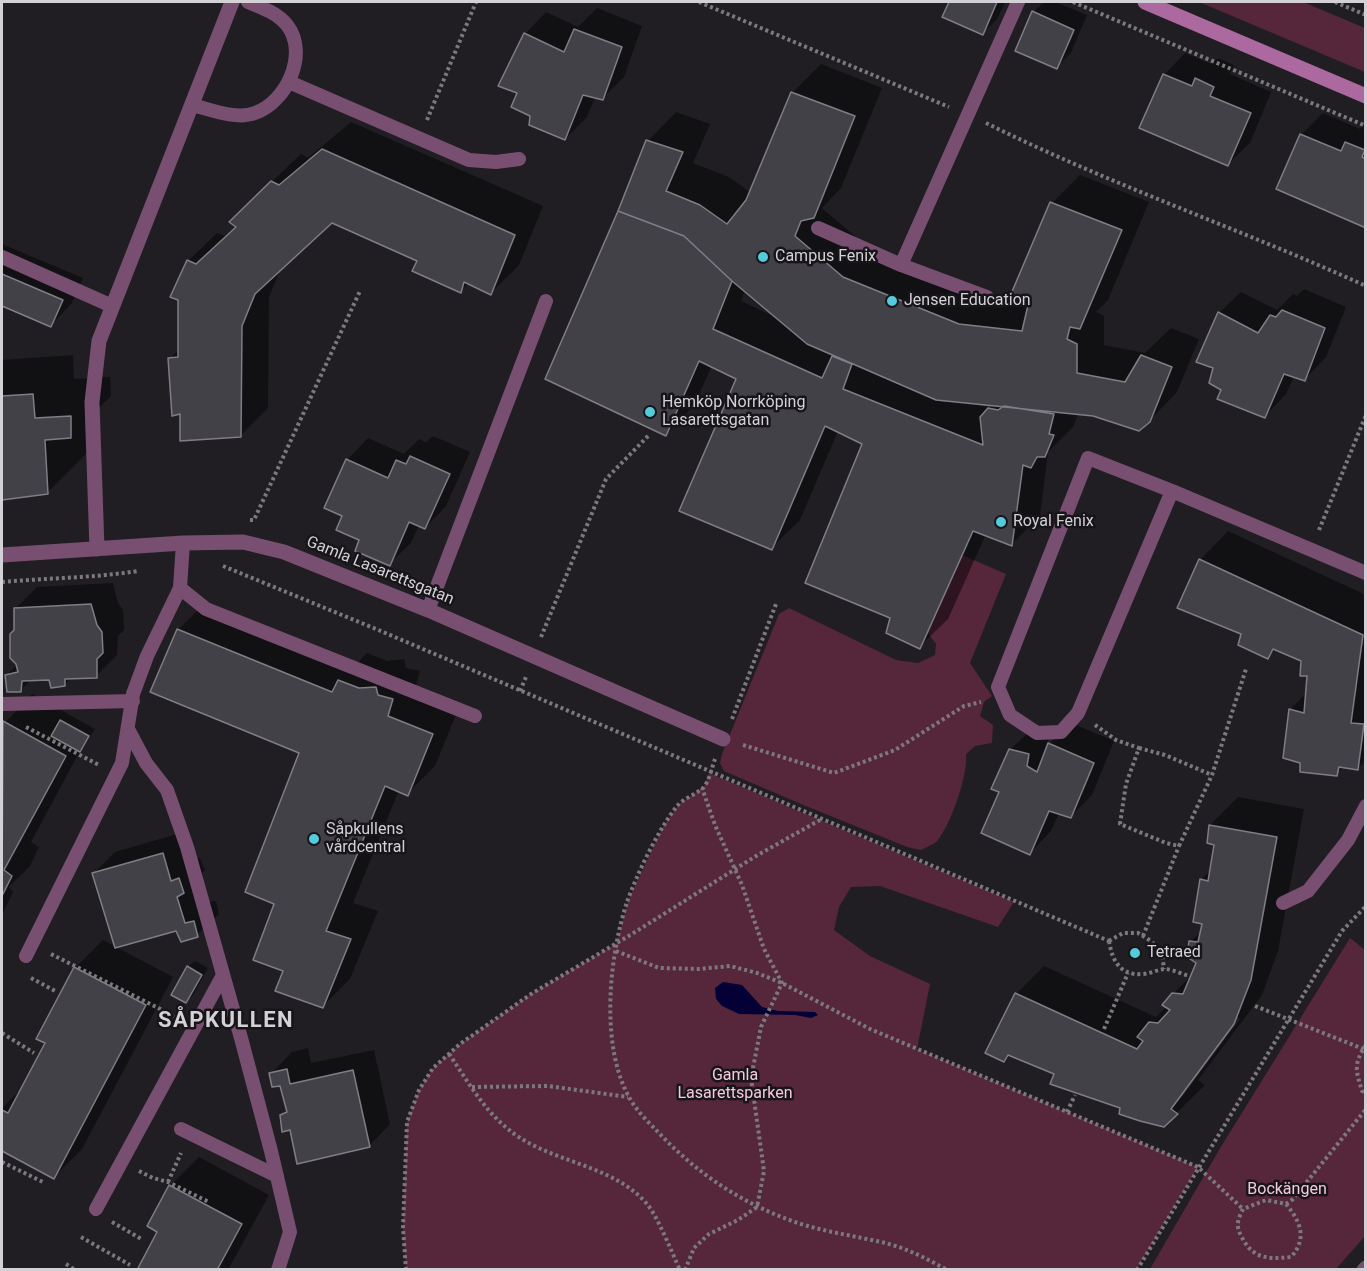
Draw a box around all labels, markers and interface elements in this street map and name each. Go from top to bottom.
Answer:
place label: Campus Fenix [775,247,876,267]
marker: Campus Fenix [756,250,770,264]
place label: Jensen Education [904,291,1031,311]
marker: Jensen Education [885,294,899,308]
place label: Hemköp Norrköping Lasarettsgatan [662,393,805,431]
marker: Hemköp Norrköping Lasarettsgatan [643,405,657,419]
place label: Royal Fenix [1013,512,1094,532]
marker: Royal Fenix [994,515,1008,529]
street label: Gamla Lasarettsgatan [303,533,457,609]
place label: Såpkullens vårdcentral [326,820,405,858]
marker: Såpkullens vårdcentral [307,832,321,846]
place label: Tetraed [1147,943,1201,963]
marker: Tetraed [1128,946,1142,960]
district label: SÅPKULLEN [158,1008,294,1034]
park label: Gamla Lasarettsparken [677,1066,793,1104]
park label: Bockängen [1247,1180,1327,1200]

